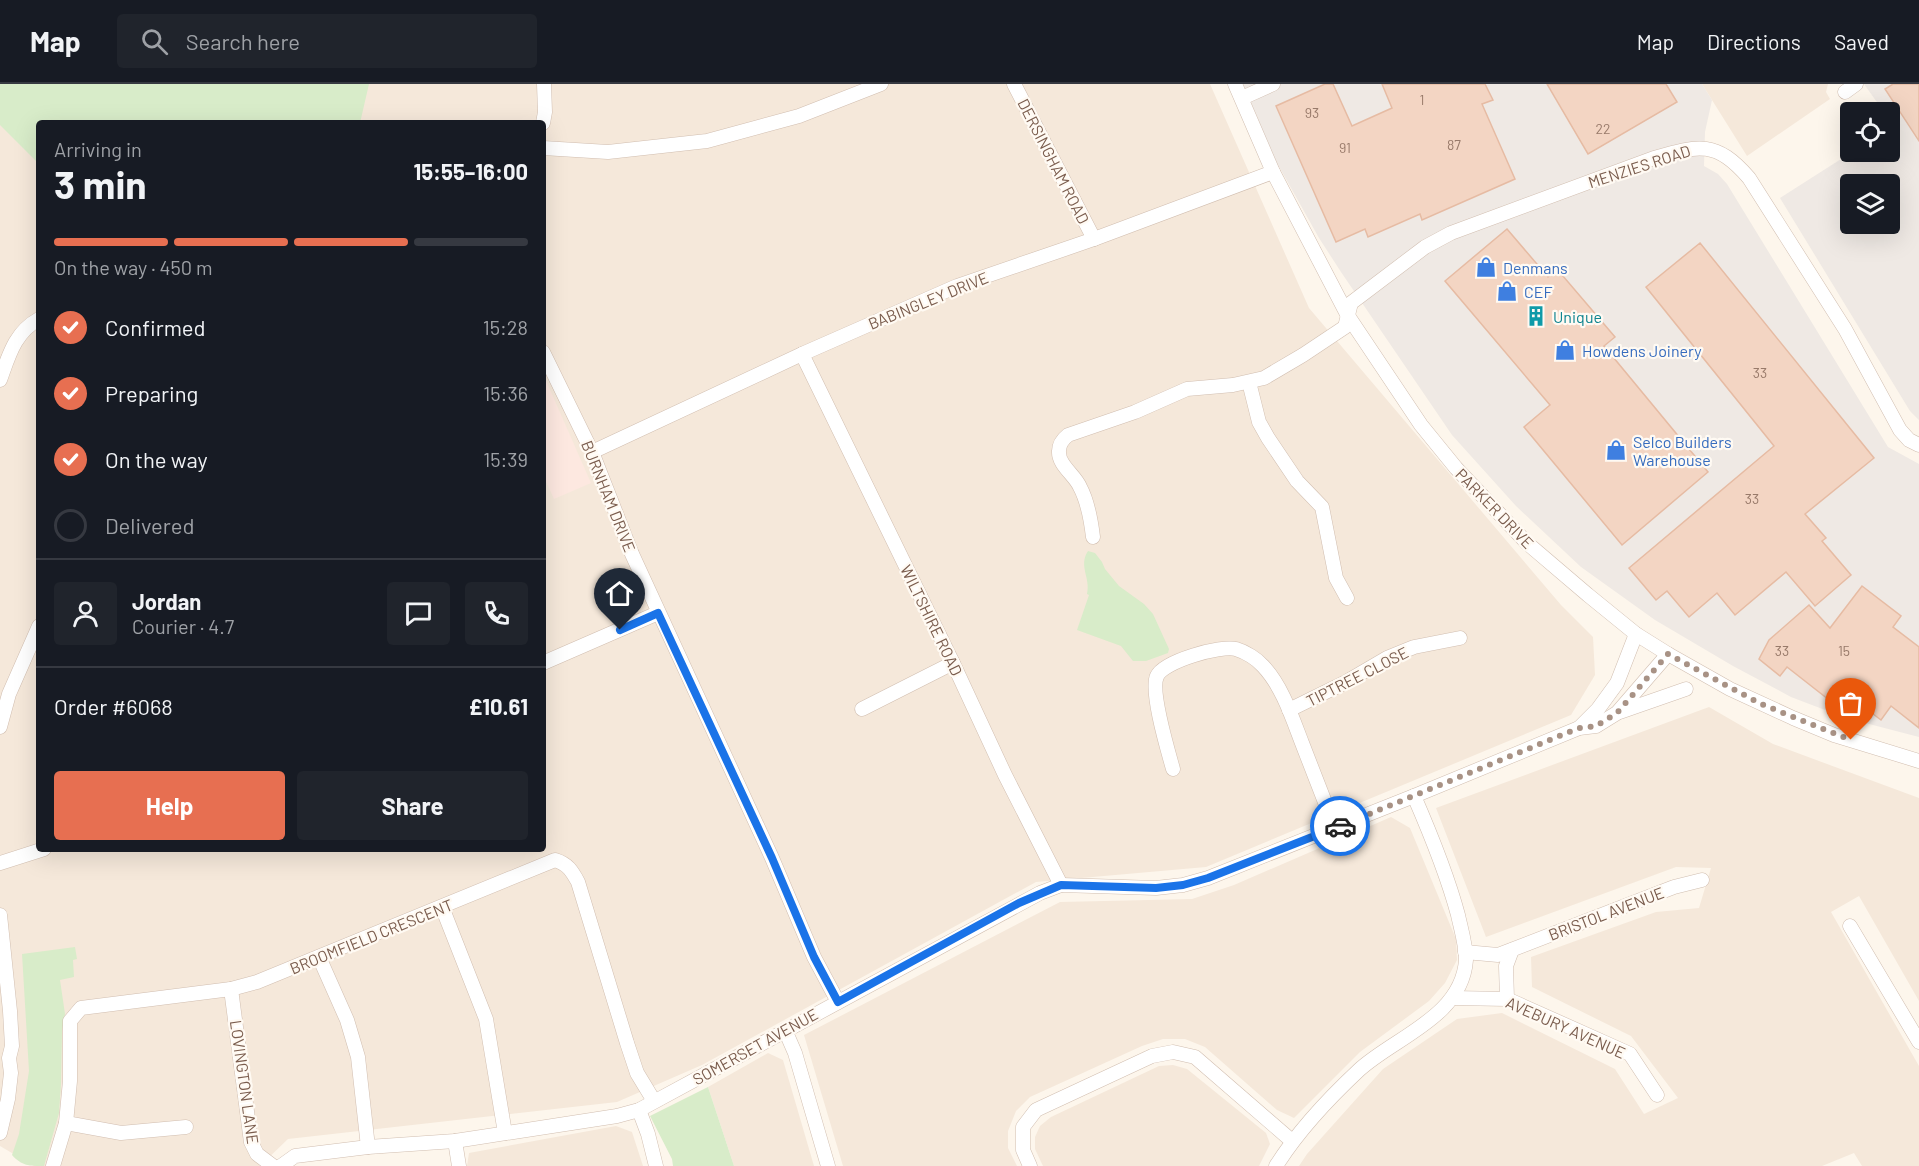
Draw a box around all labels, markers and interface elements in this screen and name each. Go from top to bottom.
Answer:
search box [117,14,537,68]
text: Map [30,24,81,58]
icon: search [138,25,171,58]
text: Search here [186,28,300,54]
text: Map [1637,29,1674,54]
text: Directions [1707,29,1801,54]
text: Saved [1834,29,1889,54]
house number: 1 [1420,91,1424,108]
street label: DERSINGHAM ROAD [1014,95,1094,227]
map controls [1840,102,1900,234]
button: locate [1840,102,1900,162]
house number: 93 [1305,104,1319,121]
house number: 22 [1595,120,1611,137]
house number: 87 [1447,136,1461,153]
text: Arriving in [54,137,142,161]
house number: 91 [1339,139,1351,156]
street label: MENZIES ROAD [1585,141,1693,191]
text: 15:55–16:00 [413,158,528,184]
text: 3 min [54,160,147,207]
button: layers [1840,174,1900,234]
text: On the way · 450 m [54,255,213,279]
shop icon: Denmans [1474,255,1498,279]
place label: Denmans [1503,258,1568,277]
street label: BABINGLEY DRIVE [865,267,991,333]
shop icon: CEF [1495,279,1519,303]
place label: CEF [1524,282,1552,301]
building icon: Unique [1524,304,1548,328]
place label: Unique [1553,307,1602,326]
icon: check [54,311,87,344]
text: Confirmed [105,314,205,340]
text: 15:28 [483,315,528,339]
shop icon: Howdens Joinery [1553,338,1577,362]
place label: Howdens Joinery [1582,341,1702,360]
house number: 33 [1753,364,1767,381]
icon: check [54,377,87,410]
text: Preparing [105,380,198,406]
text: 15:36 [483,381,528,405]
place label: Selco Builders Warehouse [1633,432,1732,469]
street label: BURNHAM DRIVE [578,437,640,555]
shop icon: Selco Builders Warehouse [1604,438,1628,462]
icon: check [54,443,87,476]
text: On the way [105,446,208,472]
text: 15:39 [483,447,528,471]
street label: PARKER DRIVE [1452,464,1538,552]
house number: 33 [1745,490,1759,507]
text: Delivered [105,512,194,538]
street label: WILTSHIRE ROAD [897,562,967,678]
pin [594,568,645,630]
icon: home [603,577,636,610]
button: person [54,582,117,645]
button: chat [387,582,450,645]
button: phone [465,582,528,645]
text: Jordan [132,588,201,614]
text: Courier · 4.7 [132,614,234,638]
street label: TIPTREE CLOSE [1303,642,1411,710]
house number: 33 [1775,642,1789,659]
house number: 15 [1838,642,1850,659]
pin [1825,678,1876,740]
icon: bag [1834,687,1867,720]
text: Order #6068 [54,693,173,719]
text: £10.61 [469,693,528,719]
button: Help [54,771,285,840]
button: Share [297,771,528,840]
courier [1310,796,1370,856]
icon: car [1324,810,1357,843]
street label: BRISTOL AVENUE [1546,882,1666,944]
street label: BROOMFIELD CRESCENT [287,895,455,977]
street label: AVEBURY AVENUE [1503,992,1629,1062]
street label: SOMERSET AVENUE [689,1004,821,1088]
street label: LOVINGTON LANE [227,1019,263,1145]

